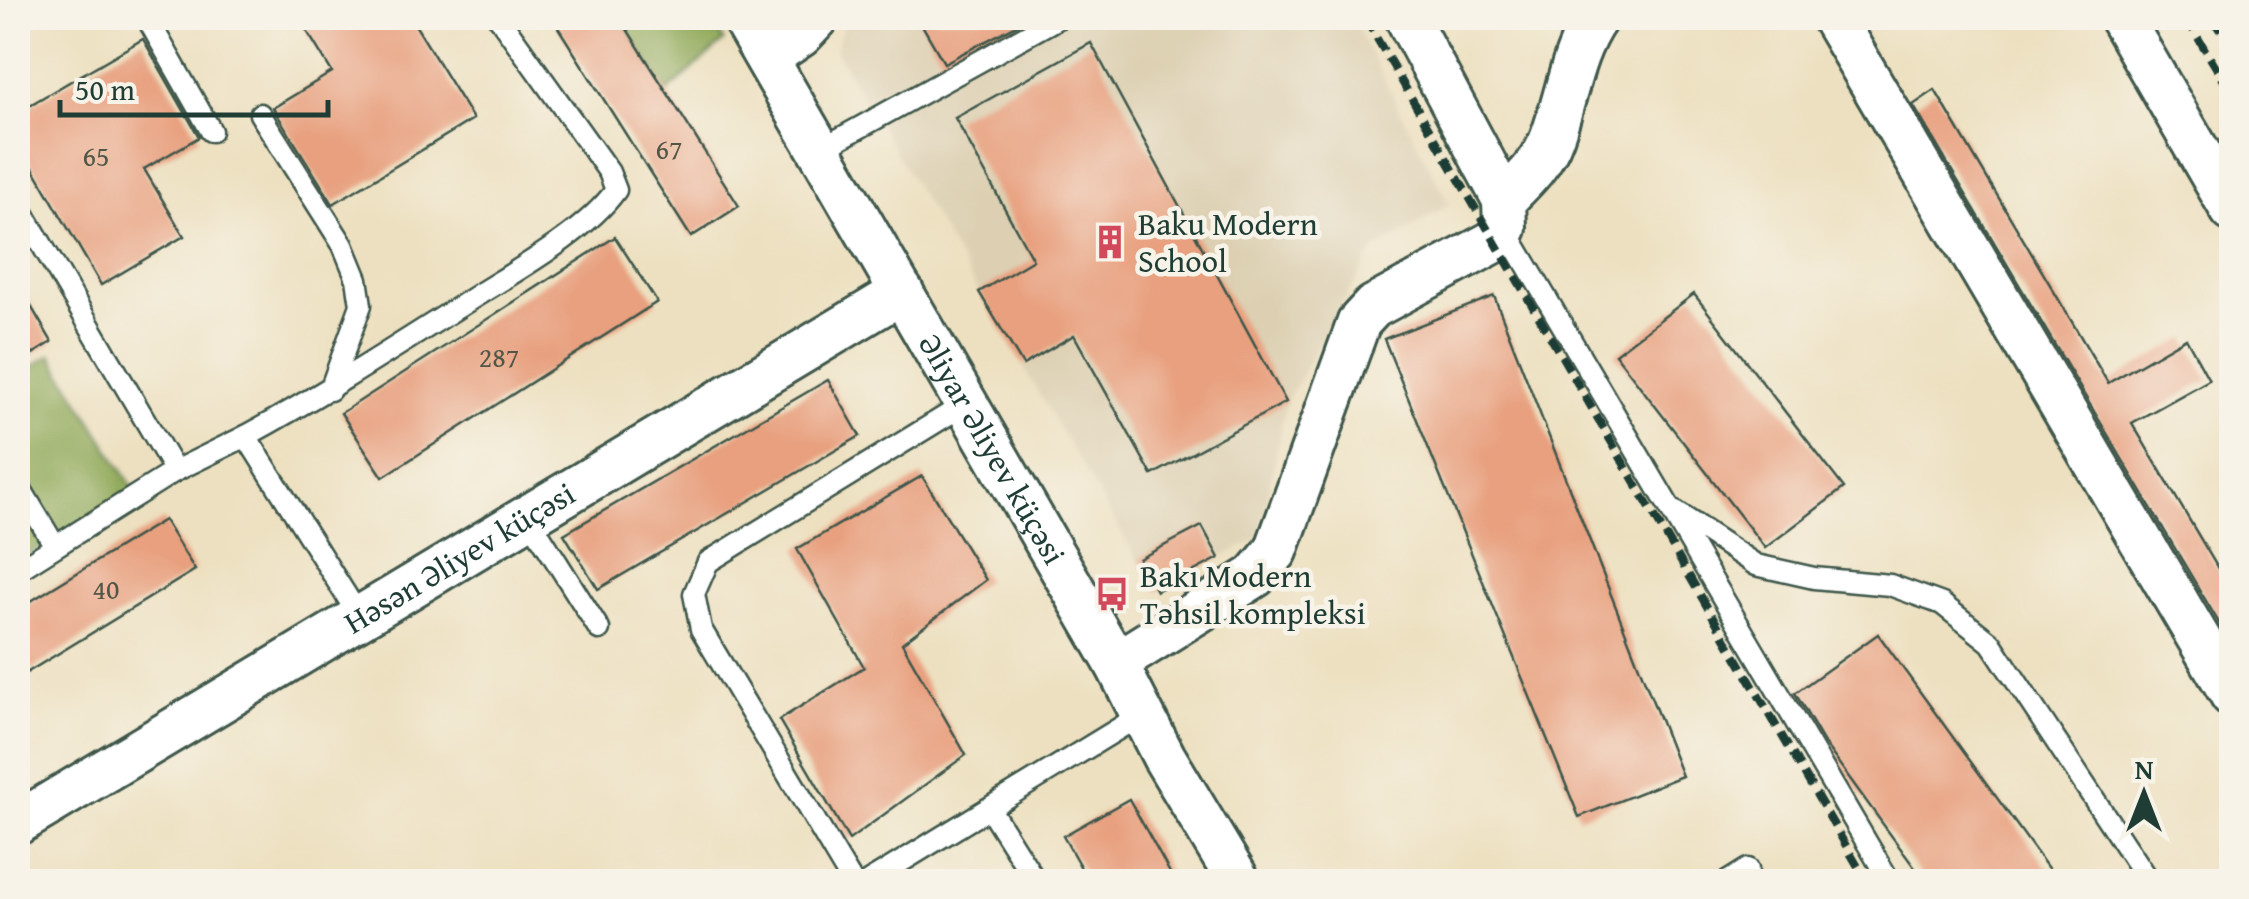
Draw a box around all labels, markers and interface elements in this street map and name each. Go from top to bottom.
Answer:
scale bar [60,55,328,117]
text: 50 m [75,67,135,111]
house number: 67 [656,128,682,169]
house number: 65 [83,135,109,176]
place label: Baku Modern School [1138,200,1318,284]
building icon: Baku Modern School [1091,223,1129,261]
street label: Əliyar Əliyev küçəsi [907,325,1078,573]
house number: 287 [479,336,519,377]
street label: Həsən Əliyev küçəsi [335,470,584,645]
place label: Bakı Modern Təhsil kompleksi [1140,552,1366,636]
house number: 40 [93,568,119,609]
bus stop icon: Bakı Modern Təhsil kompleksi [1093,575,1131,613]
north arrow [2094,744,2194,844]
text: N [2135,748,2154,789]

